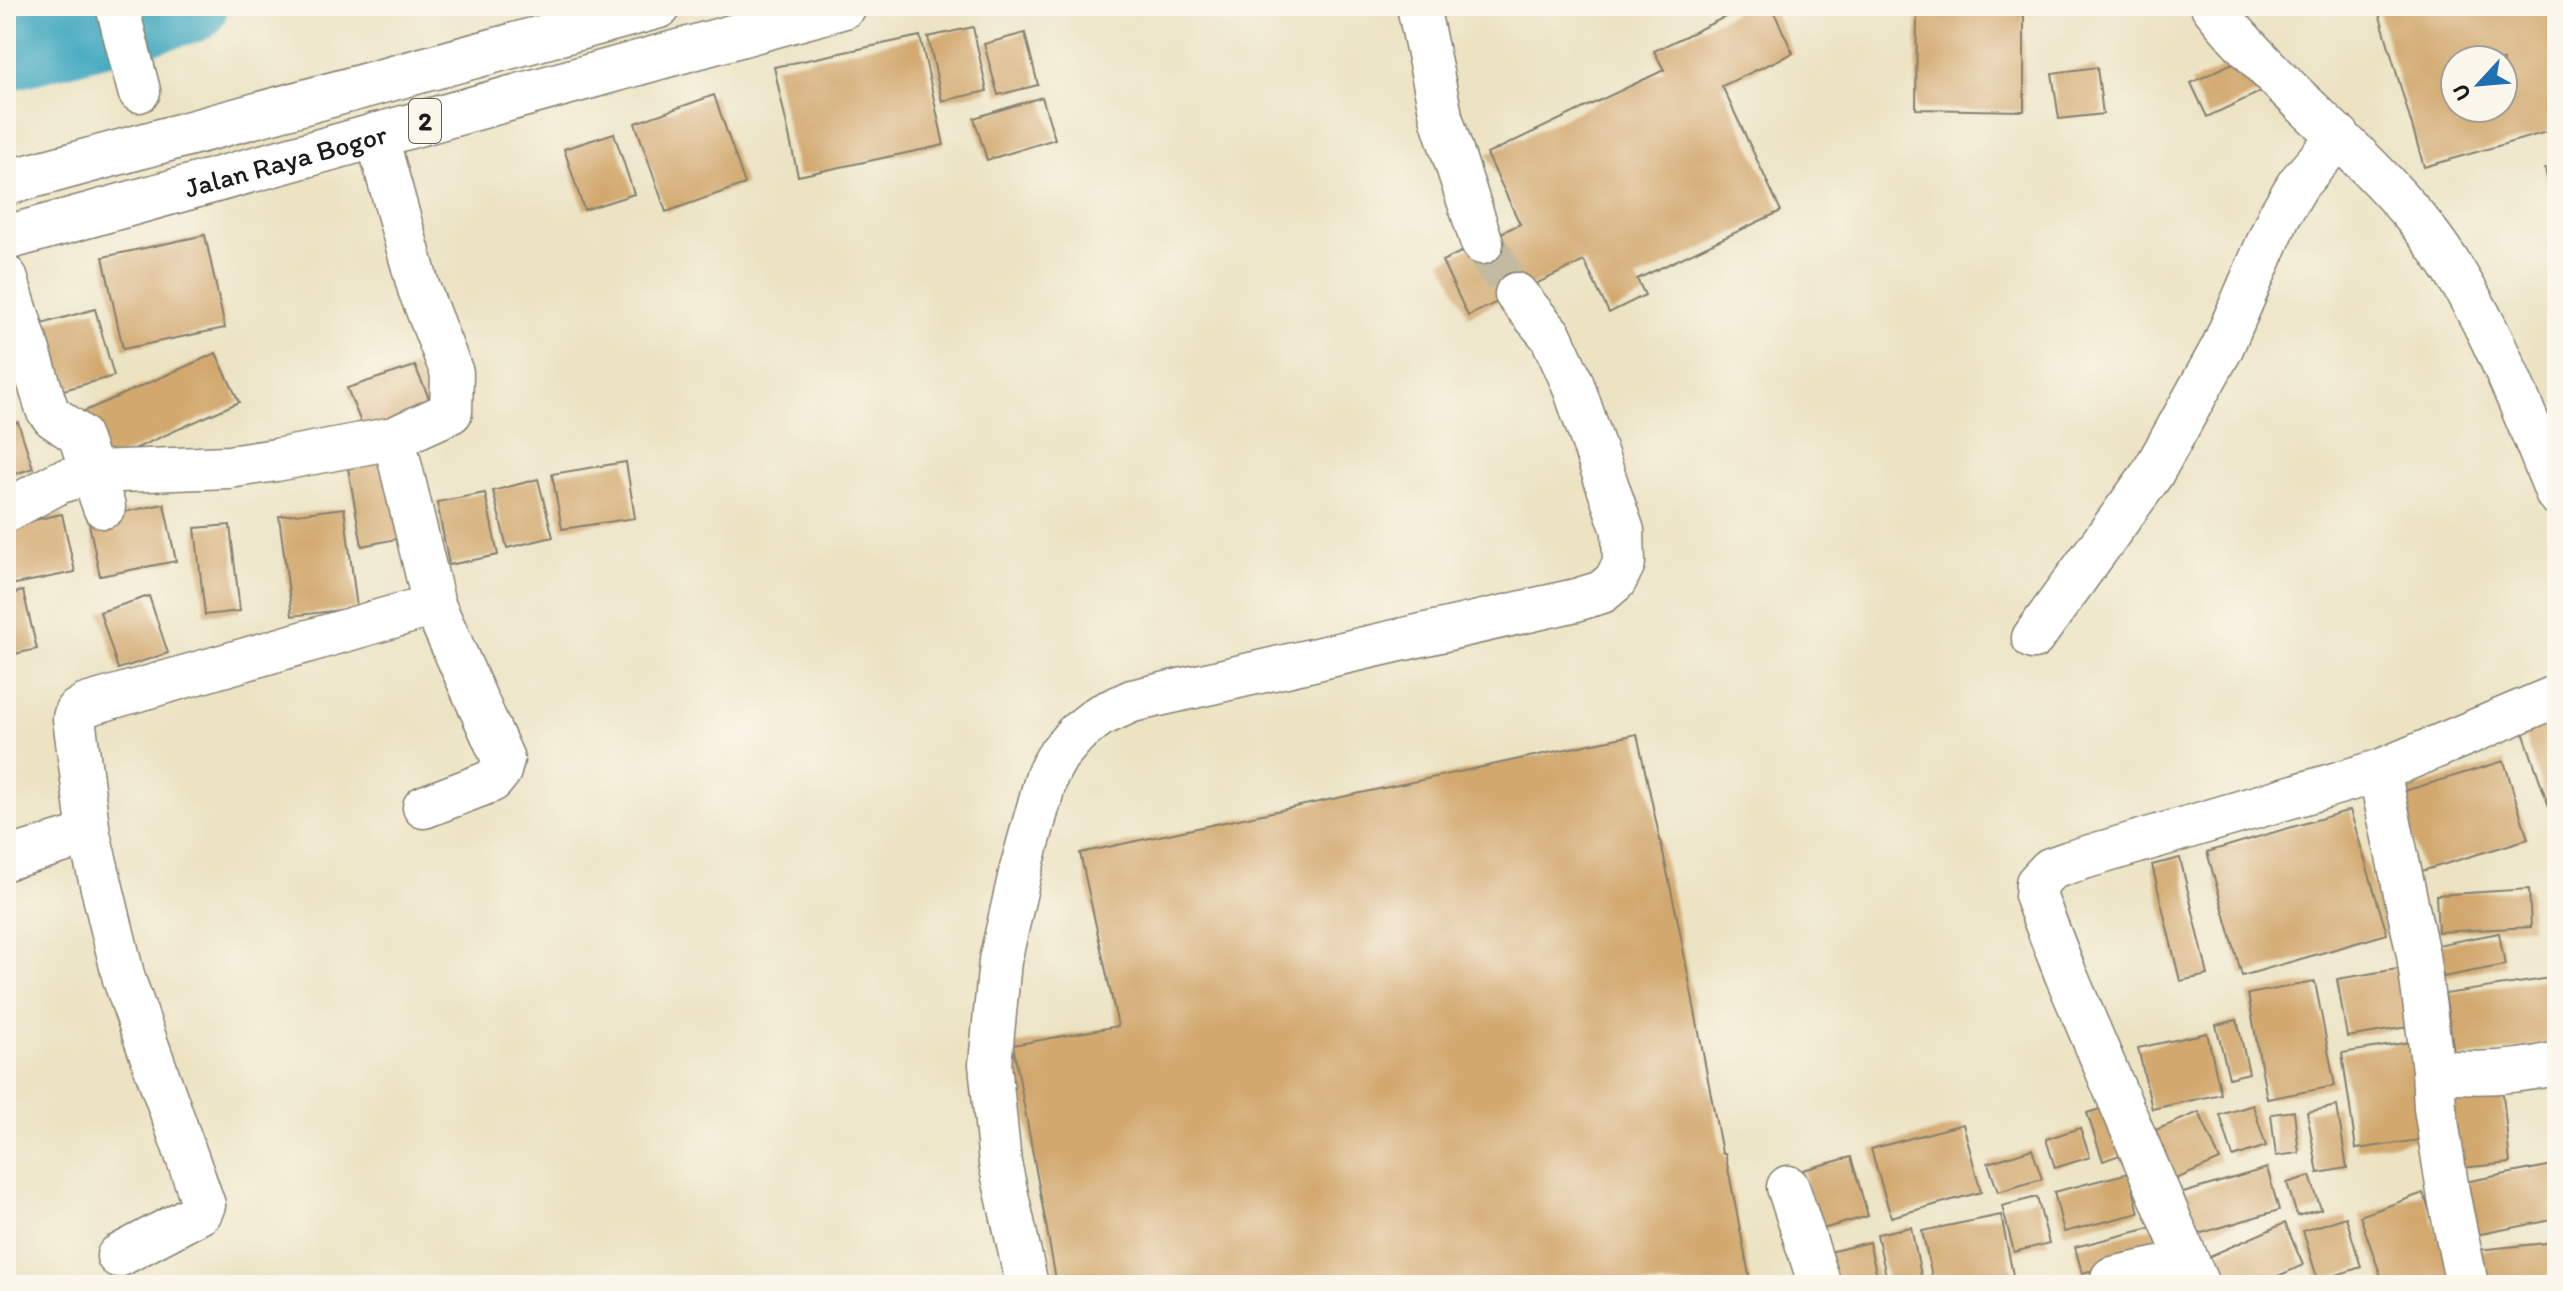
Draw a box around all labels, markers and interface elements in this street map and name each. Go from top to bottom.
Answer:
north arrow [2439,44,2519,124]
text: U [2446,80,2477,105]
road number: 2 [409,99,441,143]
street label: Jalan Raya Bogor [180,116,391,205]

